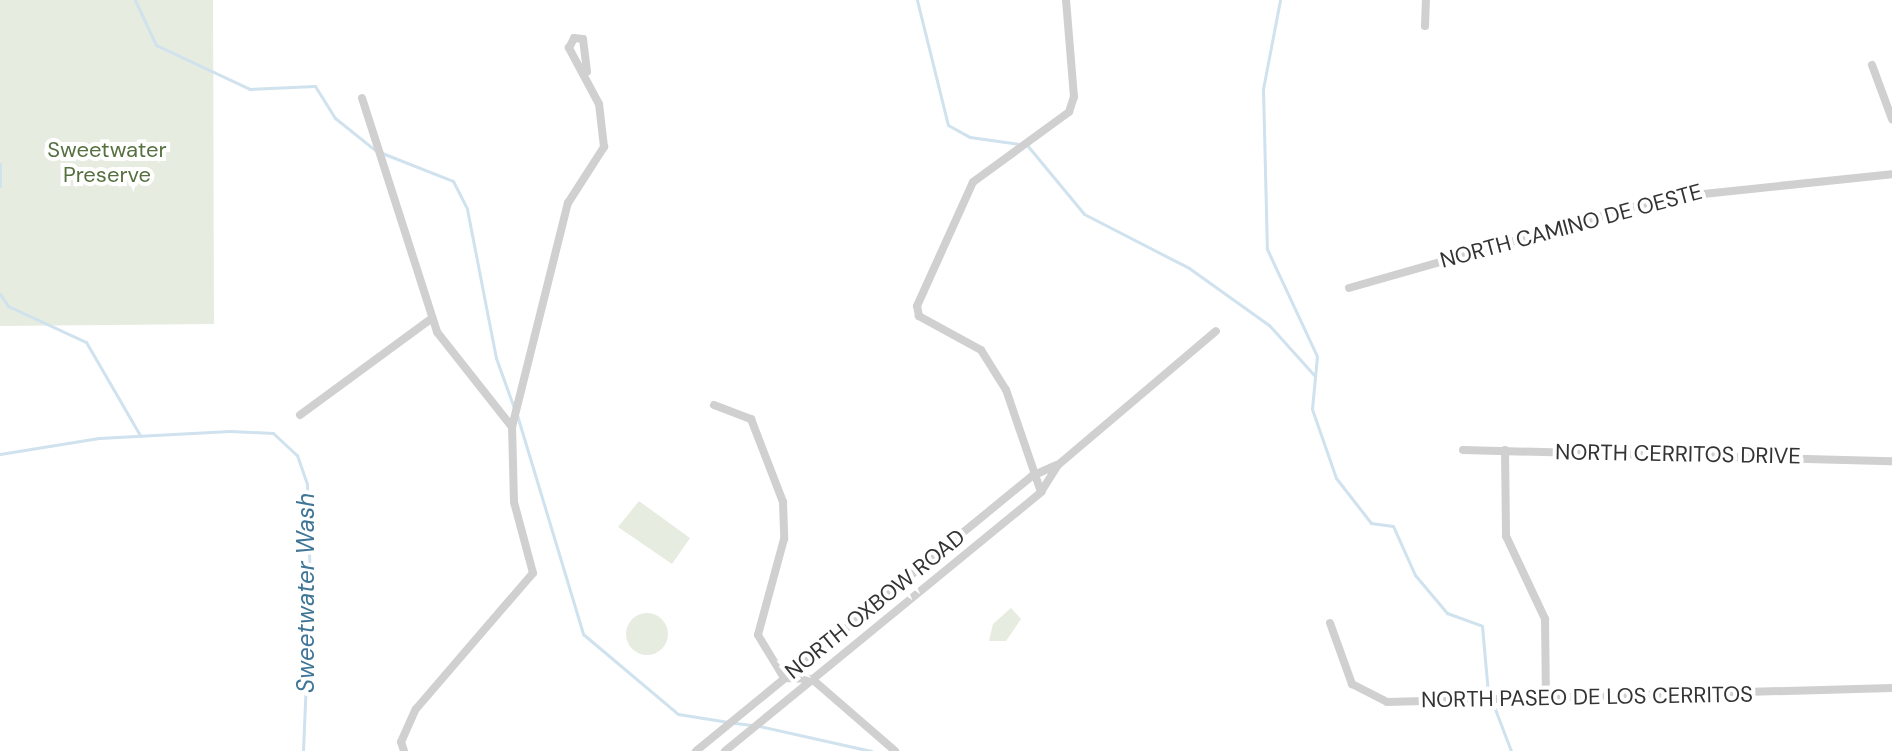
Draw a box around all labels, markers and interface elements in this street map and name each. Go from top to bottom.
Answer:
park label: Sweetwater Preserve [47,136,167,188]
street label: NORTH CAMINO DE OESTE [1437,178,1705,274]
street label: NORTH CERRITOS DRIVE [1555,439,1801,469]
water label: Sweetwater Wash [292,493,320,693]
street label: NORTH OXBOW ROAD [780,523,970,685]
street label: NORTH PASEO DE LOS CERRITOS [1421,681,1753,713]

